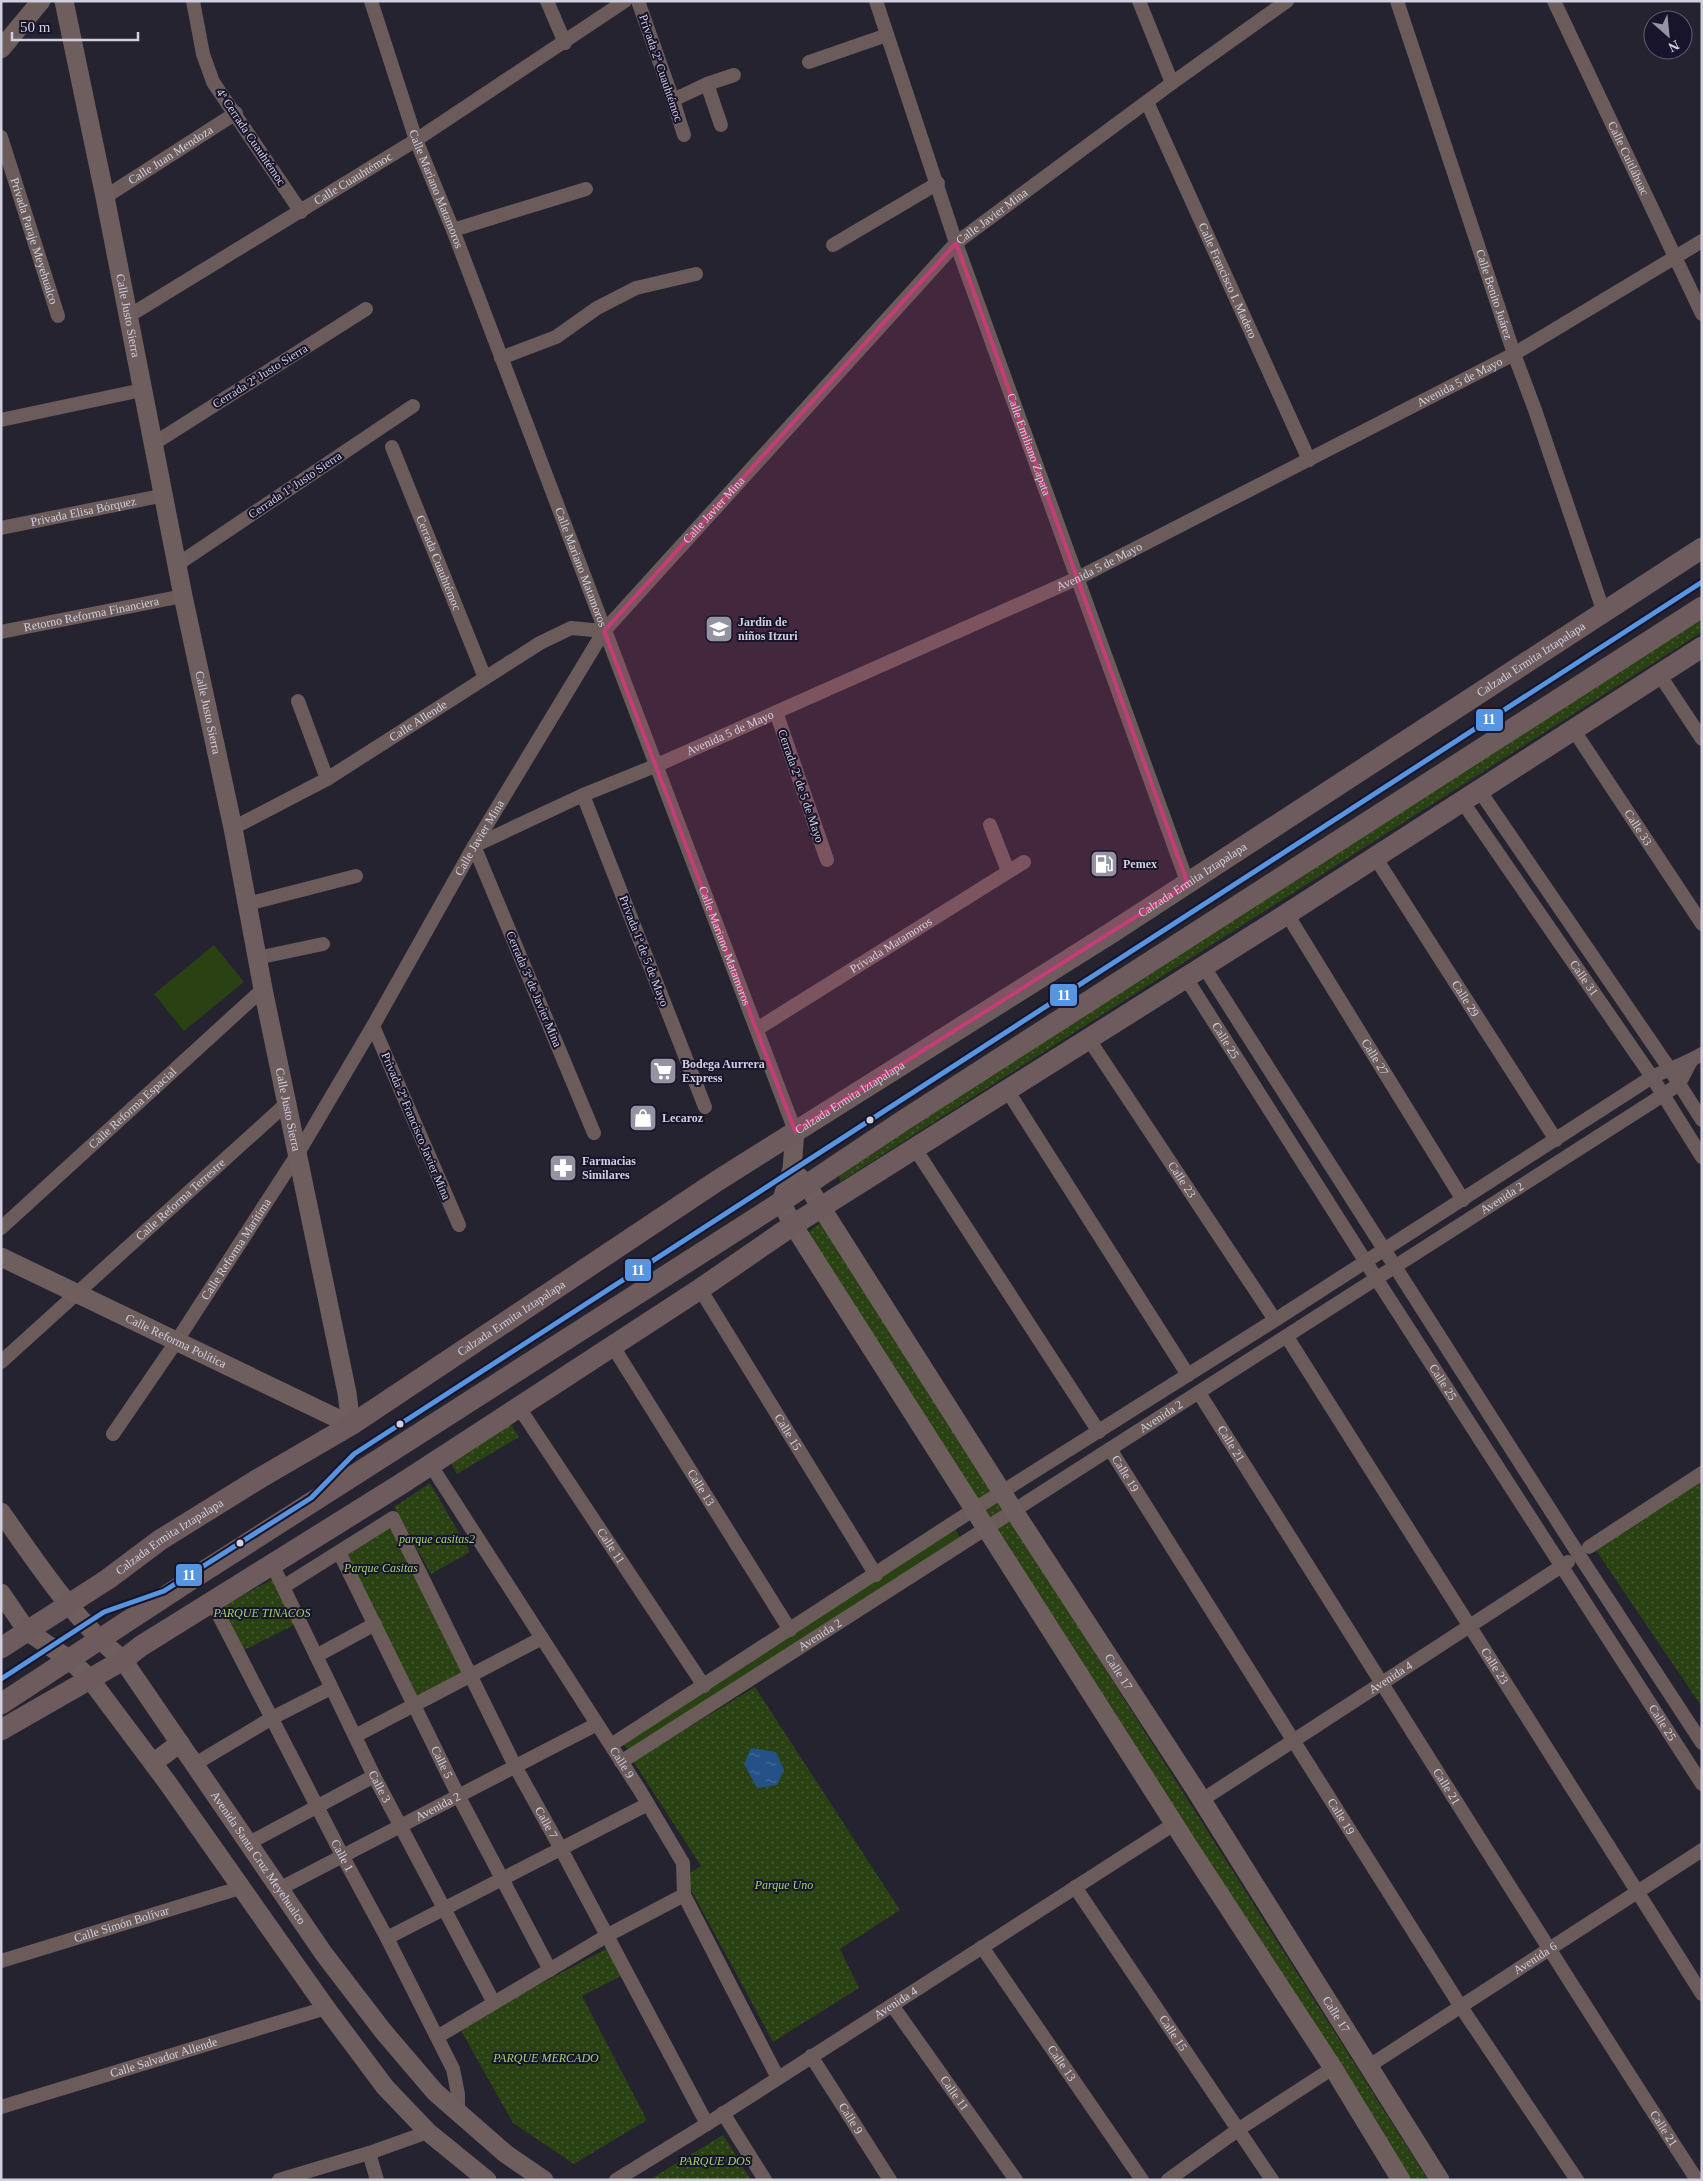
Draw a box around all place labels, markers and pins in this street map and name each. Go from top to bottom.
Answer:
school or university icon: Jardín de niños Itzuri [704,614,734,644]
place label: Jardín de niños Itzuri [738,615,798,643]
fuel station icon: Pemex [1089,849,1119,879]
place label: Pemex [1123,857,1157,871]
supermarket icon: Bodega Aurrera Express [648,1056,678,1086]
place label: Bodega Aurrera Express [682,1057,765,1085]
shop icon: Lecaroz [628,1103,658,1133]
place label: Lecaroz [662,1111,704,1125]
unlabelled marker [865,1115,875,1125]
pharmacy icon: Farmacias Similares [548,1153,578,1183]
place label: Farmacias Similares [582,1154,636,1182]
unlabelled marker [395,1419,405,1429]
unlabelled marker [235,1538,245,1548]

